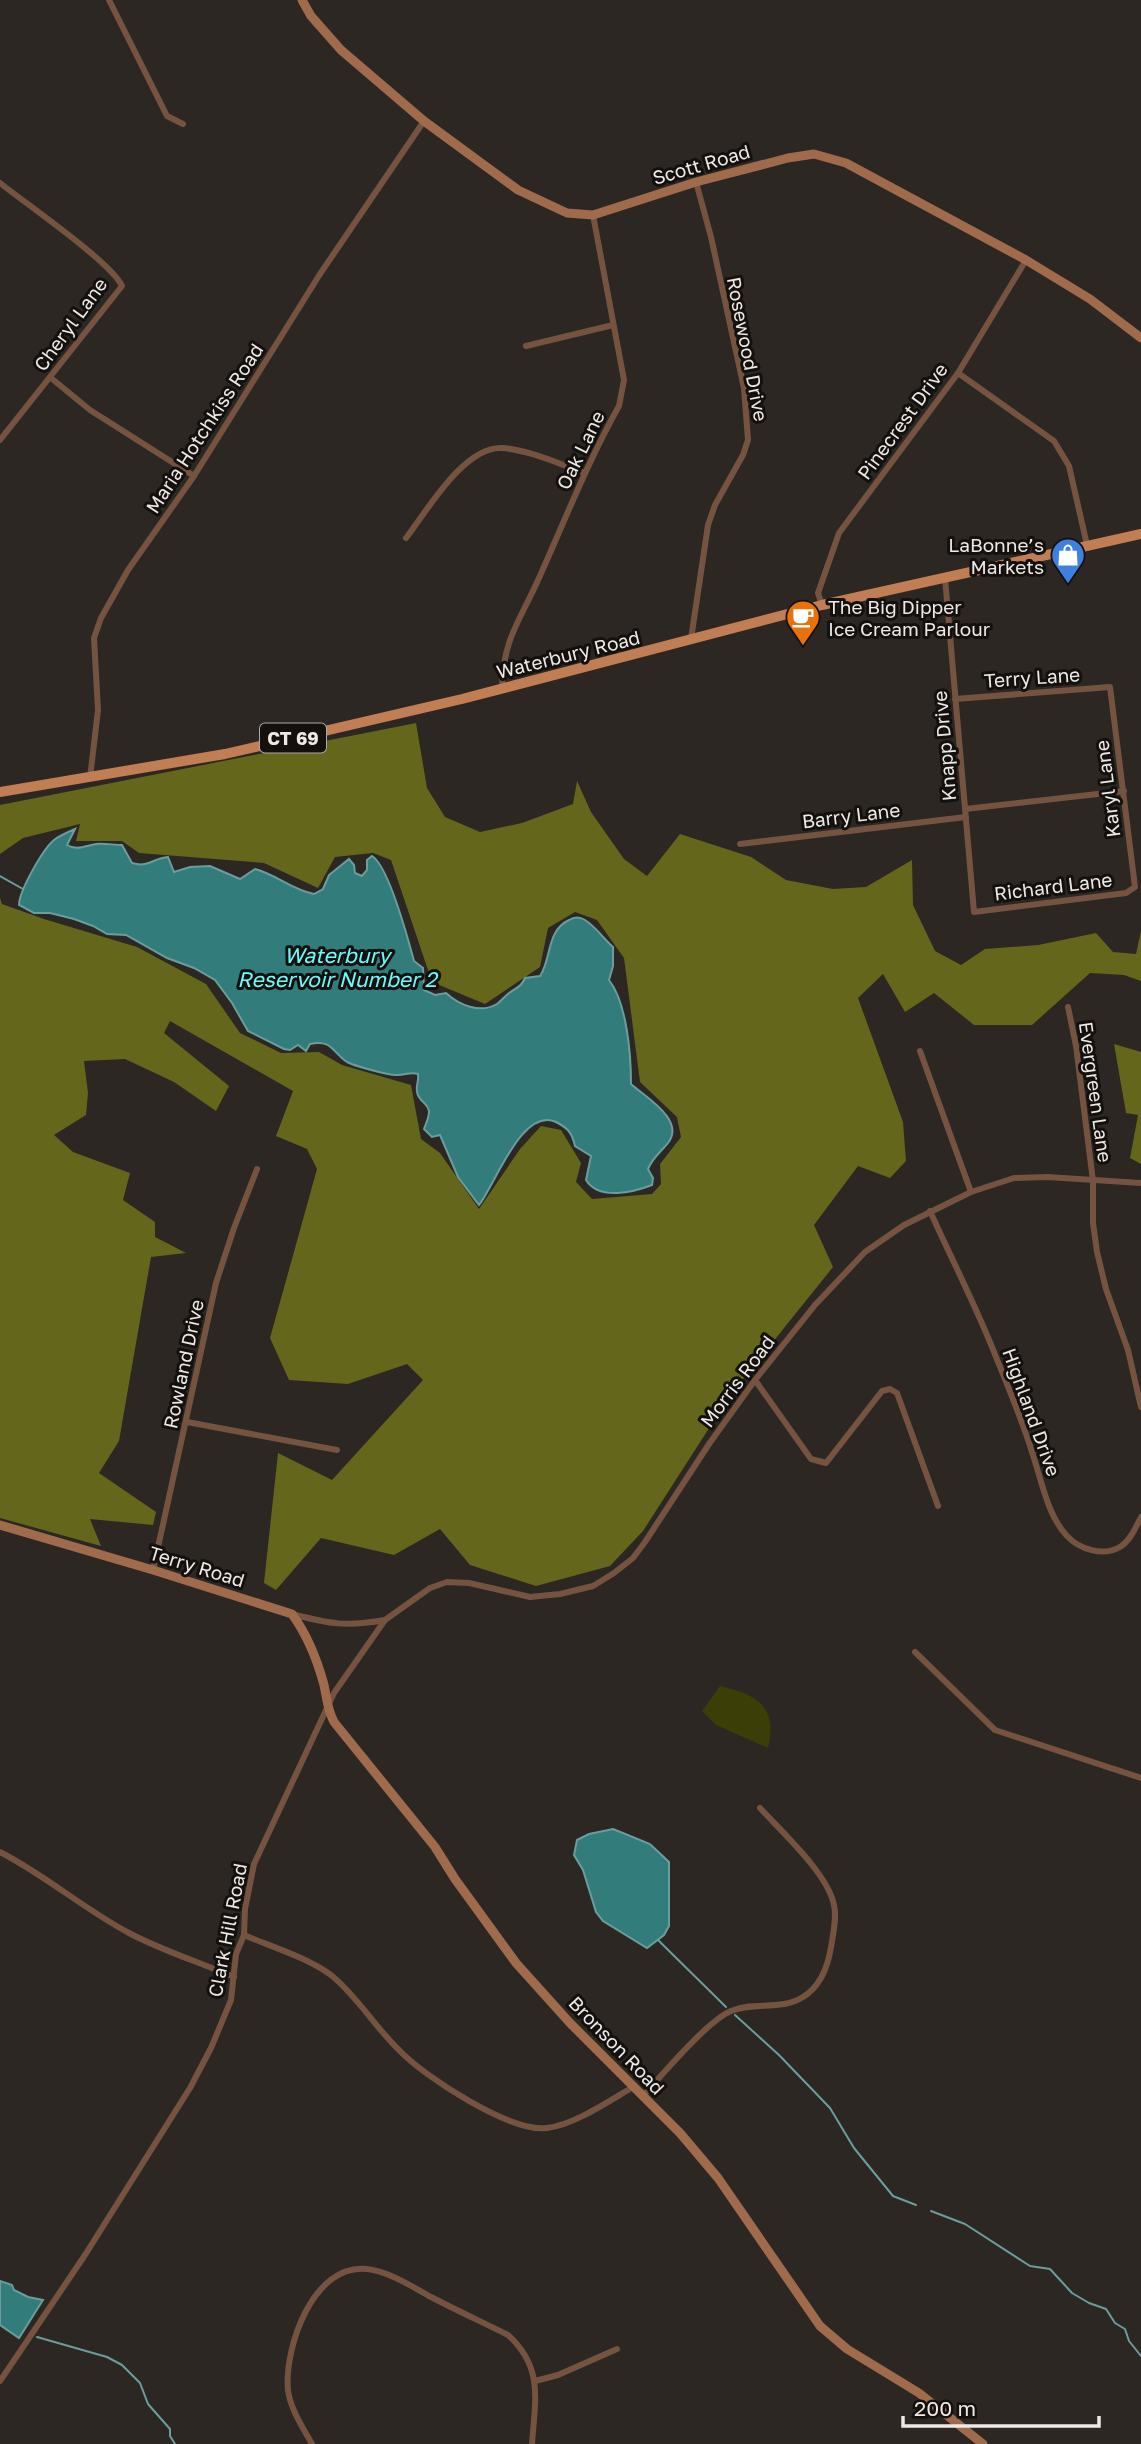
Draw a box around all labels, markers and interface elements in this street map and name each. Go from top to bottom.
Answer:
street label: Scott Road [650,139,752,189]
street label: Cheryl Lane [29,273,111,375]
street label: Rosewood Drive [723,275,773,423]
street label: Maria Hotchkiss Road [140,339,268,517]
street label: Pinecrest Drive [852,358,952,484]
street label: Oak Lane [551,407,609,493]
place label: LaBonne’s Markets [948,533,1044,578]
shop icon: LaBonne’s Markets [1049,536,1087,585]
place label: The Big Dipper Ice Cream Parlour [828,595,991,640]
cafe icon: The Big Dipper Ice Cream Parlour [784,598,822,647]
street label: Waterbury Road [494,625,642,683]
street label: Terry Lane [983,662,1081,692]
street label: Knapp Drive [928,690,960,802]
road number: CT 69 [260,724,326,752]
street label: Karyl Lane [1090,739,1124,839]
street label: Barry Lane [801,798,901,832]
street label: Richard Lane [993,867,1113,905]
water label: Waterbury Reservoir Number 2 [237,942,438,992]
street label: Evergreen Lane [1075,1020,1117,1164]
street label: Rowland Drive [158,1297,208,1431]
street label: Morris Road [695,1331,779,1431]
street label: Highland Drive [998,1345,1066,1479]
street label: Terry Road [147,1541,247,1591]
street label: Clark Hill Road [203,1861,251,1999]
street label: Bronson Road [564,1991,670,2099]
scale bar [903,2384,1099,2428]
text: 200 m [914,2395,976,2421]

